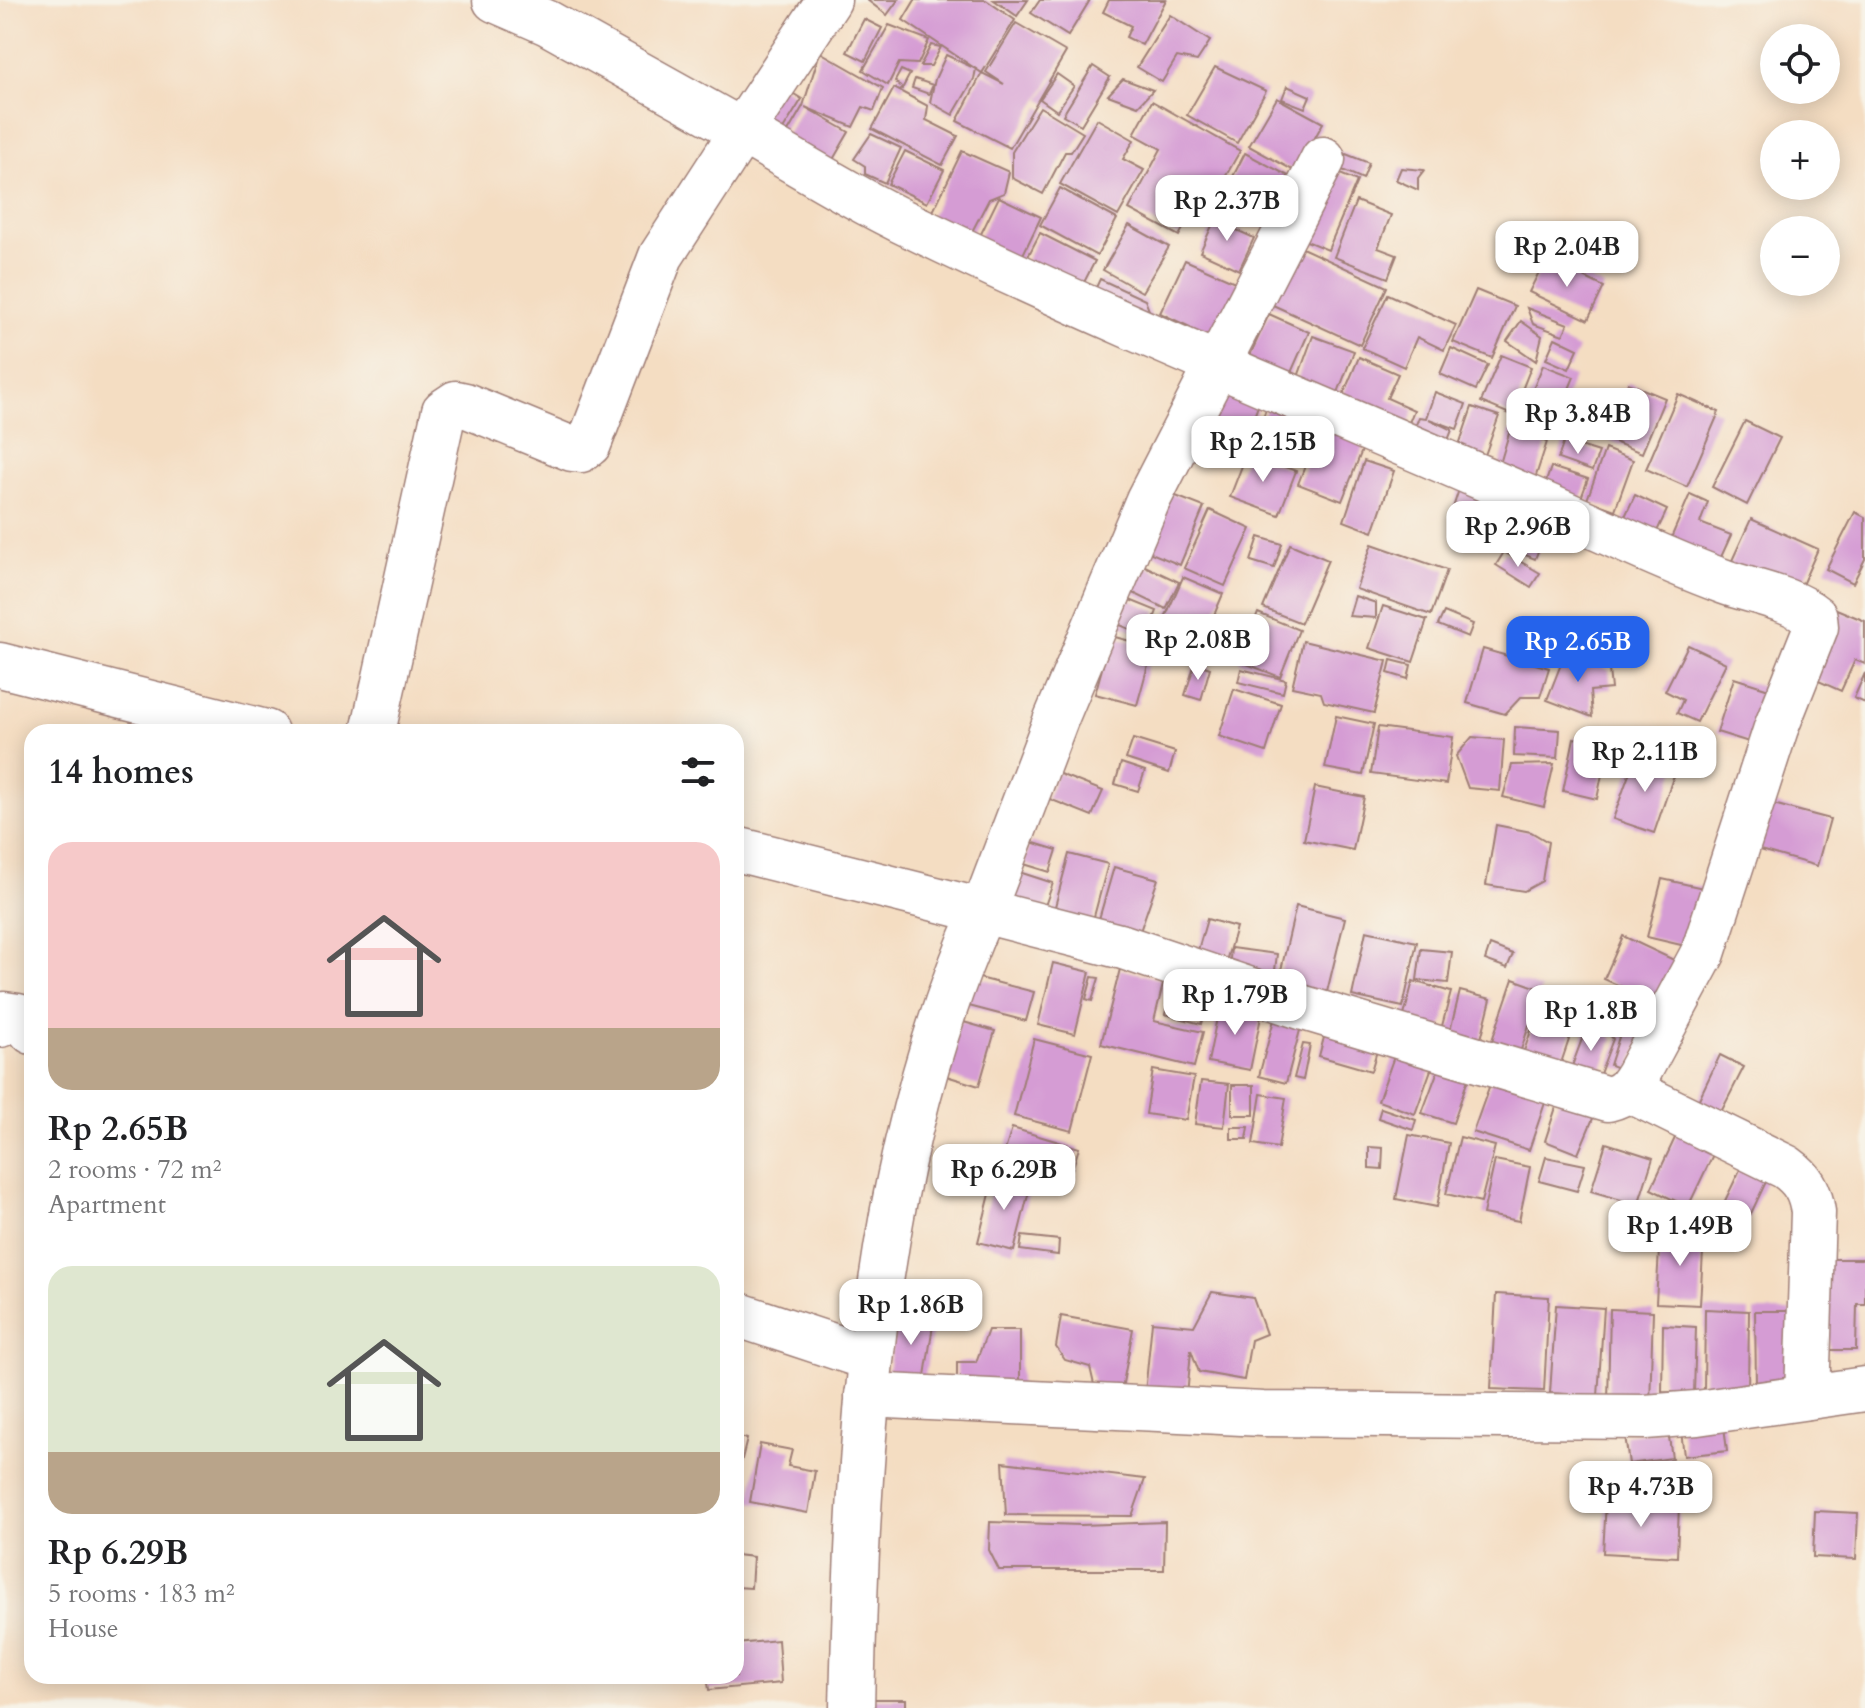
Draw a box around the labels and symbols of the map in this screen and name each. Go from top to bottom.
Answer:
pin: Rp 2.37B [1144,175,1310,243]
pin: Rp 2.04B [1484,221,1650,289]
pin: Rp 3.84B [1495,388,1661,456]
pin: Rp 2.15B [1180,416,1346,484]
pin: Rp 2.96B [1435,501,1601,569]
pin: Rp 2.08B [1115,614,1281,682]
pin: Rp 2.65B [1495,616,1661,684]
pin: Rp 2.11B [1562,726,1728,794]
pin: Rp 1.79B [1152,969,1318,1037]
pin: Rp 1.8B [1517,985,1665,1053]
pin: Rp 6.29B [921,1144,1087,1212]
pin: Rp 1.49B [1597,1200,1763,1268]
pin: Rp 1.86B [828,1279,994,1347]
pin: Rp 4.73B [1558,1461,1724,1529]

